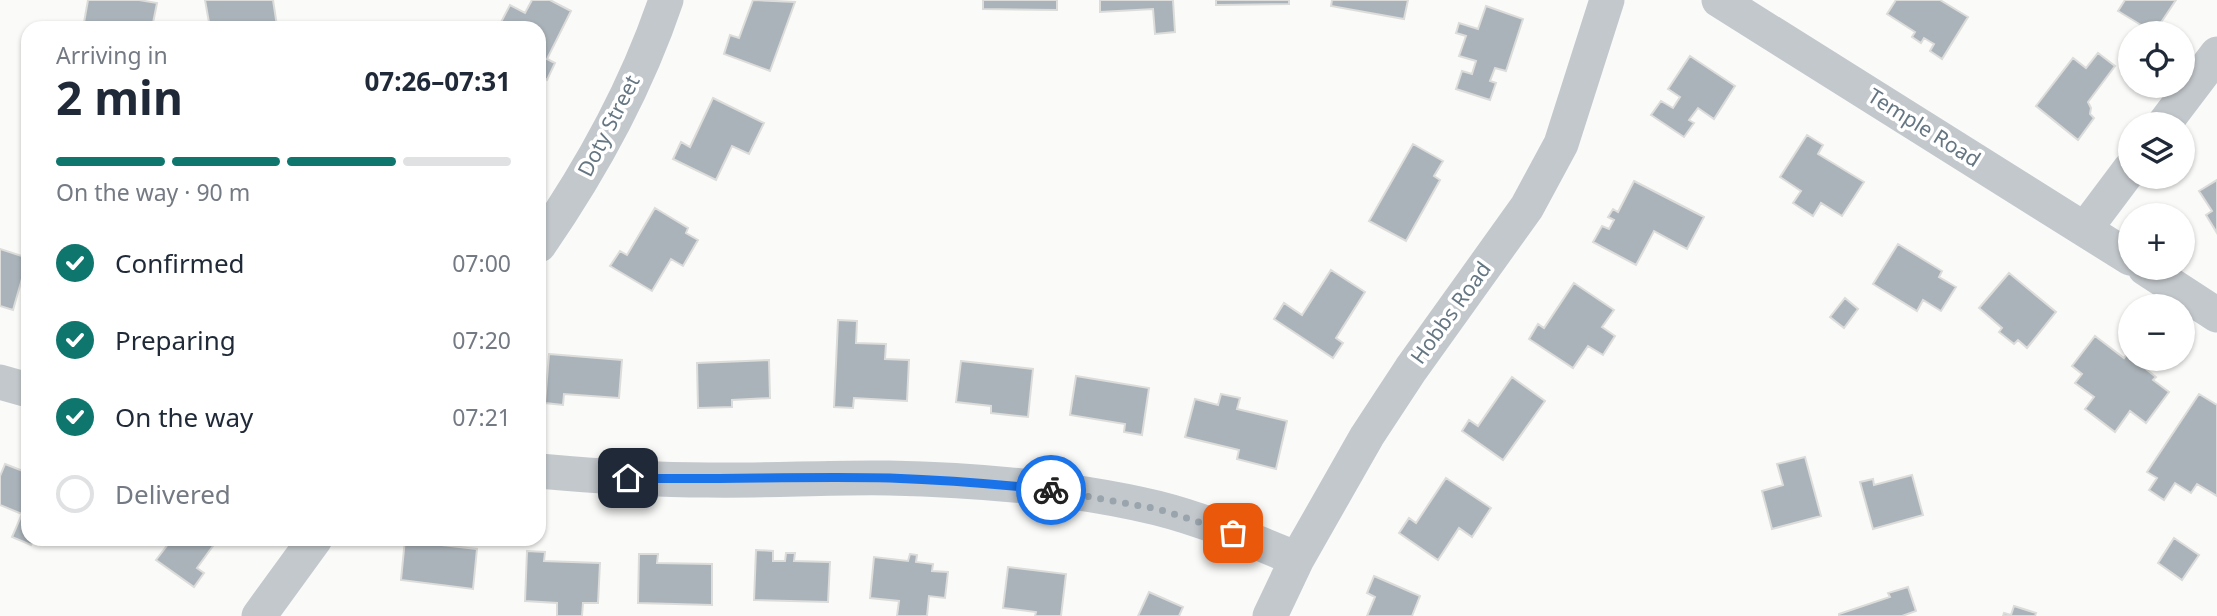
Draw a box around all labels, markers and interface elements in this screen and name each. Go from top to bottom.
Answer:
map controls [2118,21,2195,371]
button: locate [2118,21,2195,98]
text: Arriving in [56,39,168,71]
text: 07:26–07:31 [364,63,511,99]
text: 2 min [56,66,183,128]
street label: Doty Street [571,70,646,181]
street label: Temple Road [1863,81,1986,173]
button: layers [2118,112,2195,189]
text: On the way · 90 m [56,176,250,208]
button: + [2118,203,2195,280]
icon: check [56,244,94,282]
text: Confirmed [115,245,245,281]
text: 07:00 [452,247,511,279]
street label: Hobbs Road [1404,256,1497,369]
button: − [2118,294,2195,371]
icon: check [56,321,94,359]
text: Preparing [115,322,236,358]
text: 07:20 [452,324,511,356]
icon: check [56,398,94,436]
text: On the way [115,399,253,435]
text: 07:21 [452,401,511,433]
pin [598,448,658,508]
courier [1016,455,1086,525]
icon: home [609,459,647,497]
icon: bike [1032,471,1070,509]
text: Delivered [115,476,231,512]
pin [1203,503,1263,563]
icon: bag [1214,514,1252,552]

